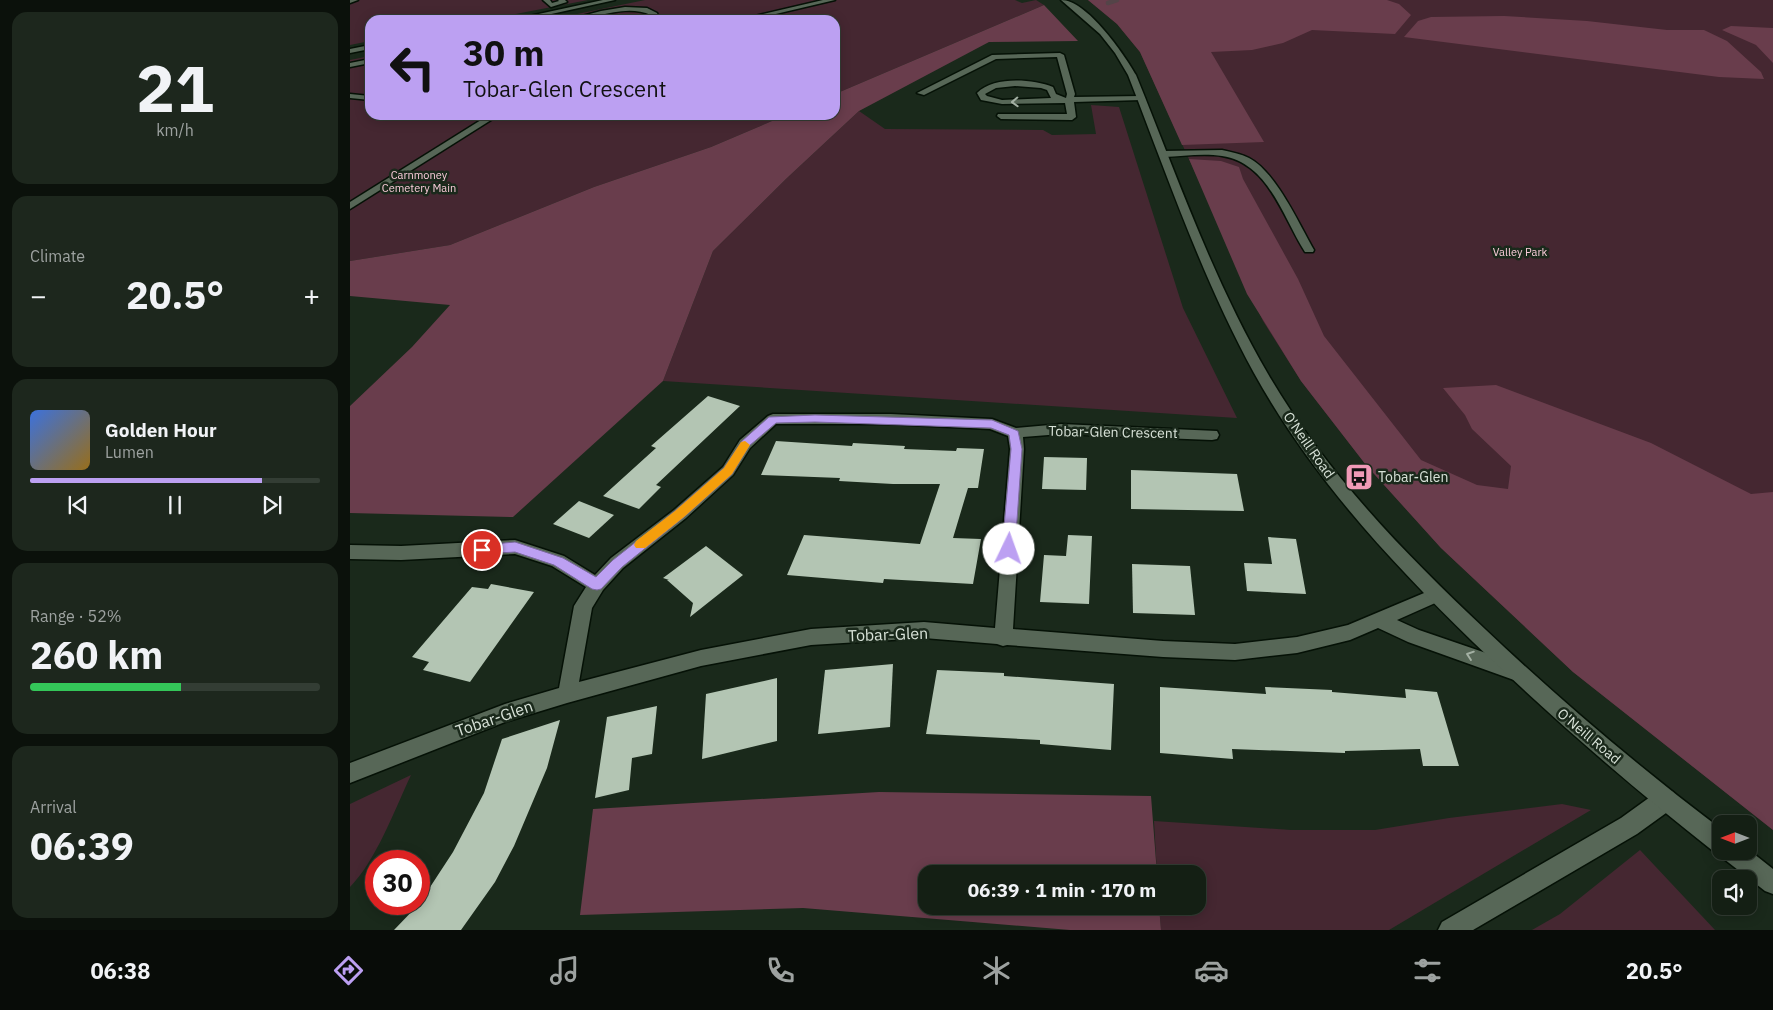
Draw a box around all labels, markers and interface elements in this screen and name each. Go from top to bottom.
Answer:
text: 30 m [463,30,545,76]
icon: left [380,35,445,100]
text: 21 [136,45,214,130]
text: Tobar-Glen Crescent [463,74,666,103]
one-way arrow [1011,96,1019,107]
text: km/h [156,120,194,140]
park label: Carnmoney Cemetery Main [382,168,456,195]
park label: Valley Park [1493,245,1547,259]
text: Climate [30,246,85,266]
text: 20.5° [126,270,224,319]
text: − [30,277,47,314]
text: + [303,277,320,314]
street label: O'Neill Road [1279,408,1339,482]
text: Golden Hour [105,418,217,442]
street label: Tobar-Glen Crescent [1048,422,1178,442]
text: Lumen [105,442,154,462]
bus stop icon: Tobar-Glen [1344,462,1374,492]
place label: Tobar-Glen [1378,468,1448,486]
icon: previous [64,491,92,519]
icon: pause [161,491,189,519]
icon: next [258,491,286,519]
position arrow [982,522,1034,574]
pin [461,529,503,571]
icon: arrive [468,536,496,564]
text: Range · 52% [30,606,122,626]
street label: Tobar-Glen [847,623,929,645]
text: 260 km [30,630,163,679]
one-way arrow [1466,651,1474,661]
street label: Tobar-Glen [453,695,535,741]
street label: O'Neill Road [1554,704,1624,768]
text: Arrival [30,797,77,817]
north arrow [1712,815,1758,860]
map controls [1712,815,1757,915]
text: 06:39 [30,821,134,870]
speed limit sign: 30 [365,850,430,915]
button: sound [1712,870,1757,915]
text: 06:39 · 1 min · 170 m [968,878,1156,902]
icon: directions [331,953,366,988]
icon: music [547,953,582,988]
icon: phone [763,953,798,988]
icon: climate [979,953,1014,988]
icon: car [1194,953,1229,988]
icon: filters [1410,953,1445,988]
text: 06:38 [90,956,150,985]
text: 20.5° [1626,956,1683,985]

